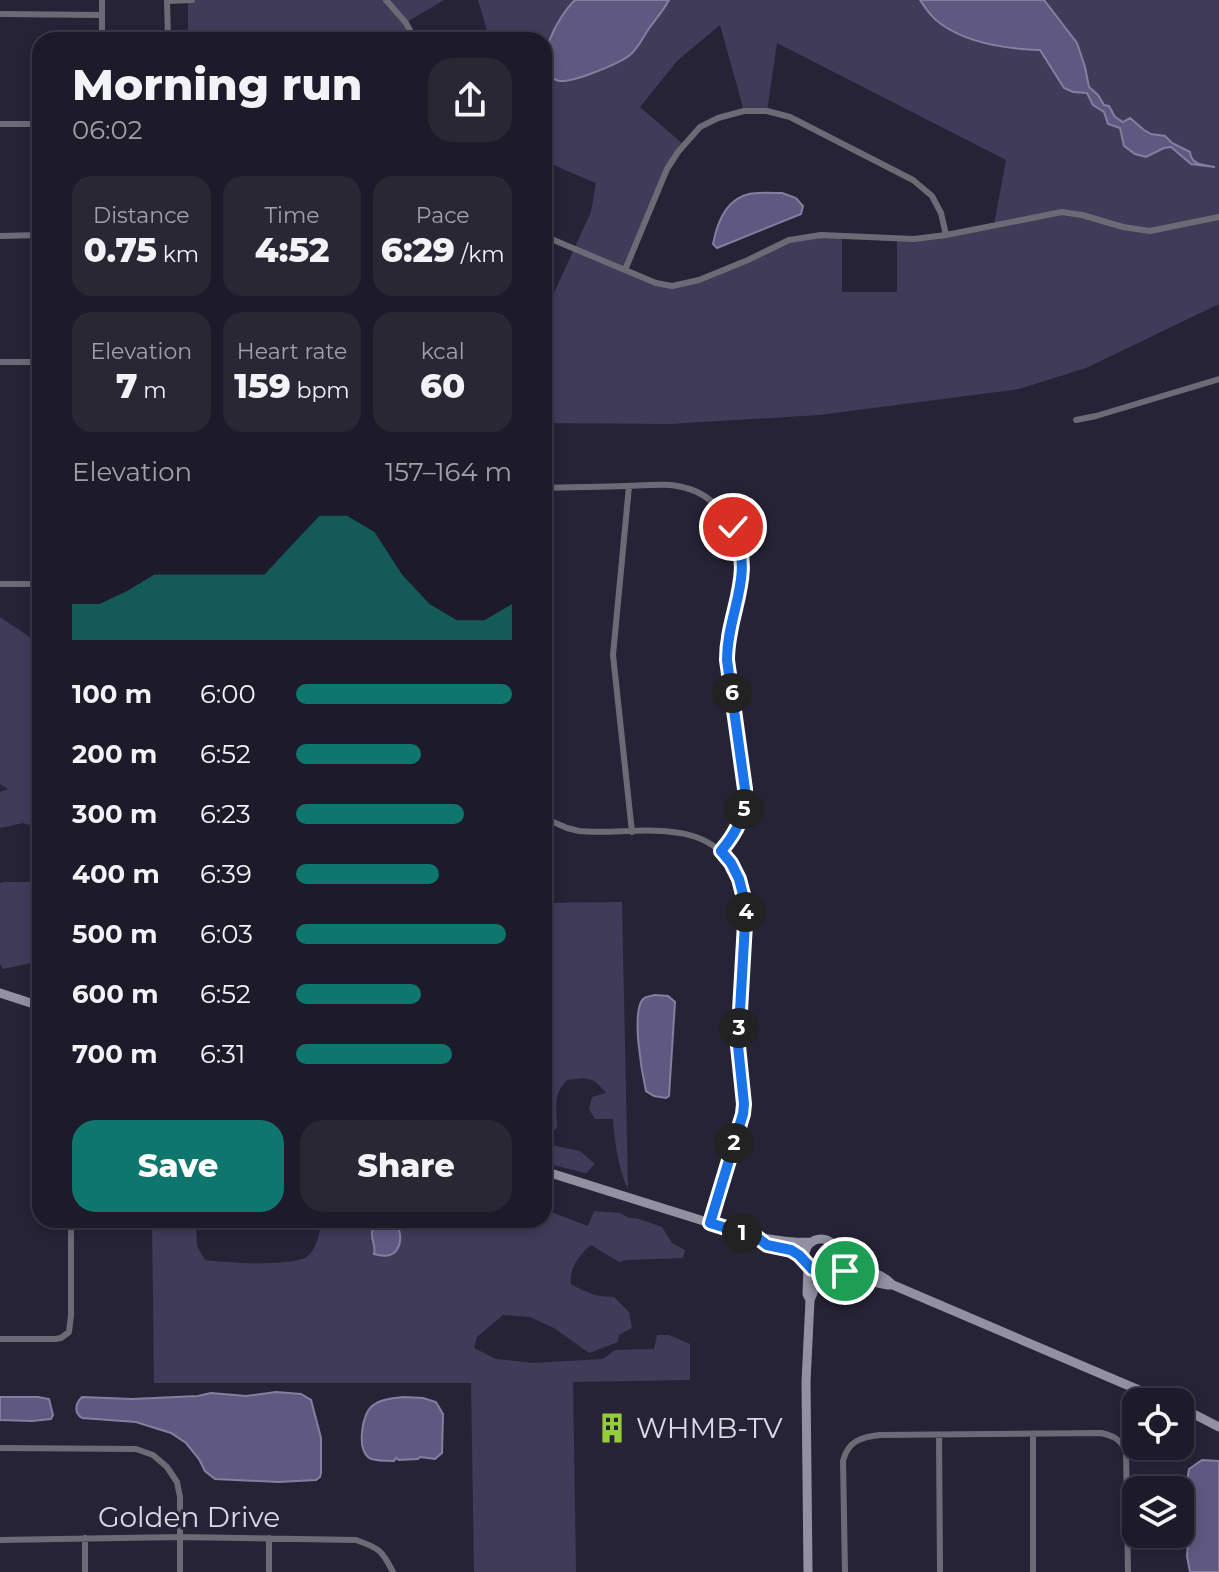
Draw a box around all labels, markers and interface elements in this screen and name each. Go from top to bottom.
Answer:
text: Morning run [72,57,362,111]
button: share [428,58,512,142]
text: 06:02 [72,114,143,146]
text: Distance [93,202,190,229]
text: Time [264,202,320,229]
text: Pace [416,202,470,229]
text: 0.75 [84,229,157,271]
text: 4:52 [255,229,329,271]
text: 6:29 [381,229,455,271]
text: km [157,241,199,268]
text: /km [455,241,505,268]
text: Elevation [90,338,192,365]
text: Heart rate [237,338,347,365]
text: kcal [421,338,465,365]
text: 7 [116,365,138,407]
text: 159 [234,365,291,407]
text: 60 [420,365,465,407]
text: m [138,377,167,404]
text: bpm [291,377,350,404]
text: Elevation [72,456,192,488]
text: 157–164 m [385,456,512,488]
pin [699,493,767,561]
icon: check [711,505,755,549]
pin: 6 [712,673,752,713]
text: 100 m [72,678,152,710]
text: 6:00 [200,678,256,710]
text: 6 [725,679,739,706]
text: 200 m [72,738,157,770]
text: 6:52 [200,738,251,770]
pin: 5 [724,789,764,829]
text: 5 [737,795,751,822]
text: 300 m [72,798,157,830]
text: 6:23 [200,798,251,830]
text: 400 m [72,858,160,890]
text: 6:39 [200,858,252,890]
pin: 4 [726,892,766,932]
text: 4 [738,898,754,925]
text: 500 m [72,918,157,950]
text: 6:03 [200,918,253,950]
text: 600 m [72,978,159,1010]
text: 6:52 [200,978,251,1010]
pin: 3 [719,1008,759,1048]
text: 3 [732,1014,746,1041]
text: 700 m [72,1038,158,1070]
text: 6:31 [200,1038,245,1070]
button: Save [72,1120,284,1212]
button: Share [300,1120,512,1212]
pin: 2 [714,1123,754,1163]
text: 2 [728,1129,740,1156]
pin: 1 [722,1213,762,1253]
text: 1 [738,1219,746,1246]
pin [811,1237,879,1305]
icon: arrive [823,1249,867,1293]
map controls [1122,1388,1194,1548]
button: locate [1122,1388,1194,1460]
building icon: WHMB-TV [595,1411,629,1445]
place label: WHMB-TV [636,1411,783,1445]
button: layers [1122,1476,1194,1548]
street label: Golden Drive [98,1500,280,1534]

